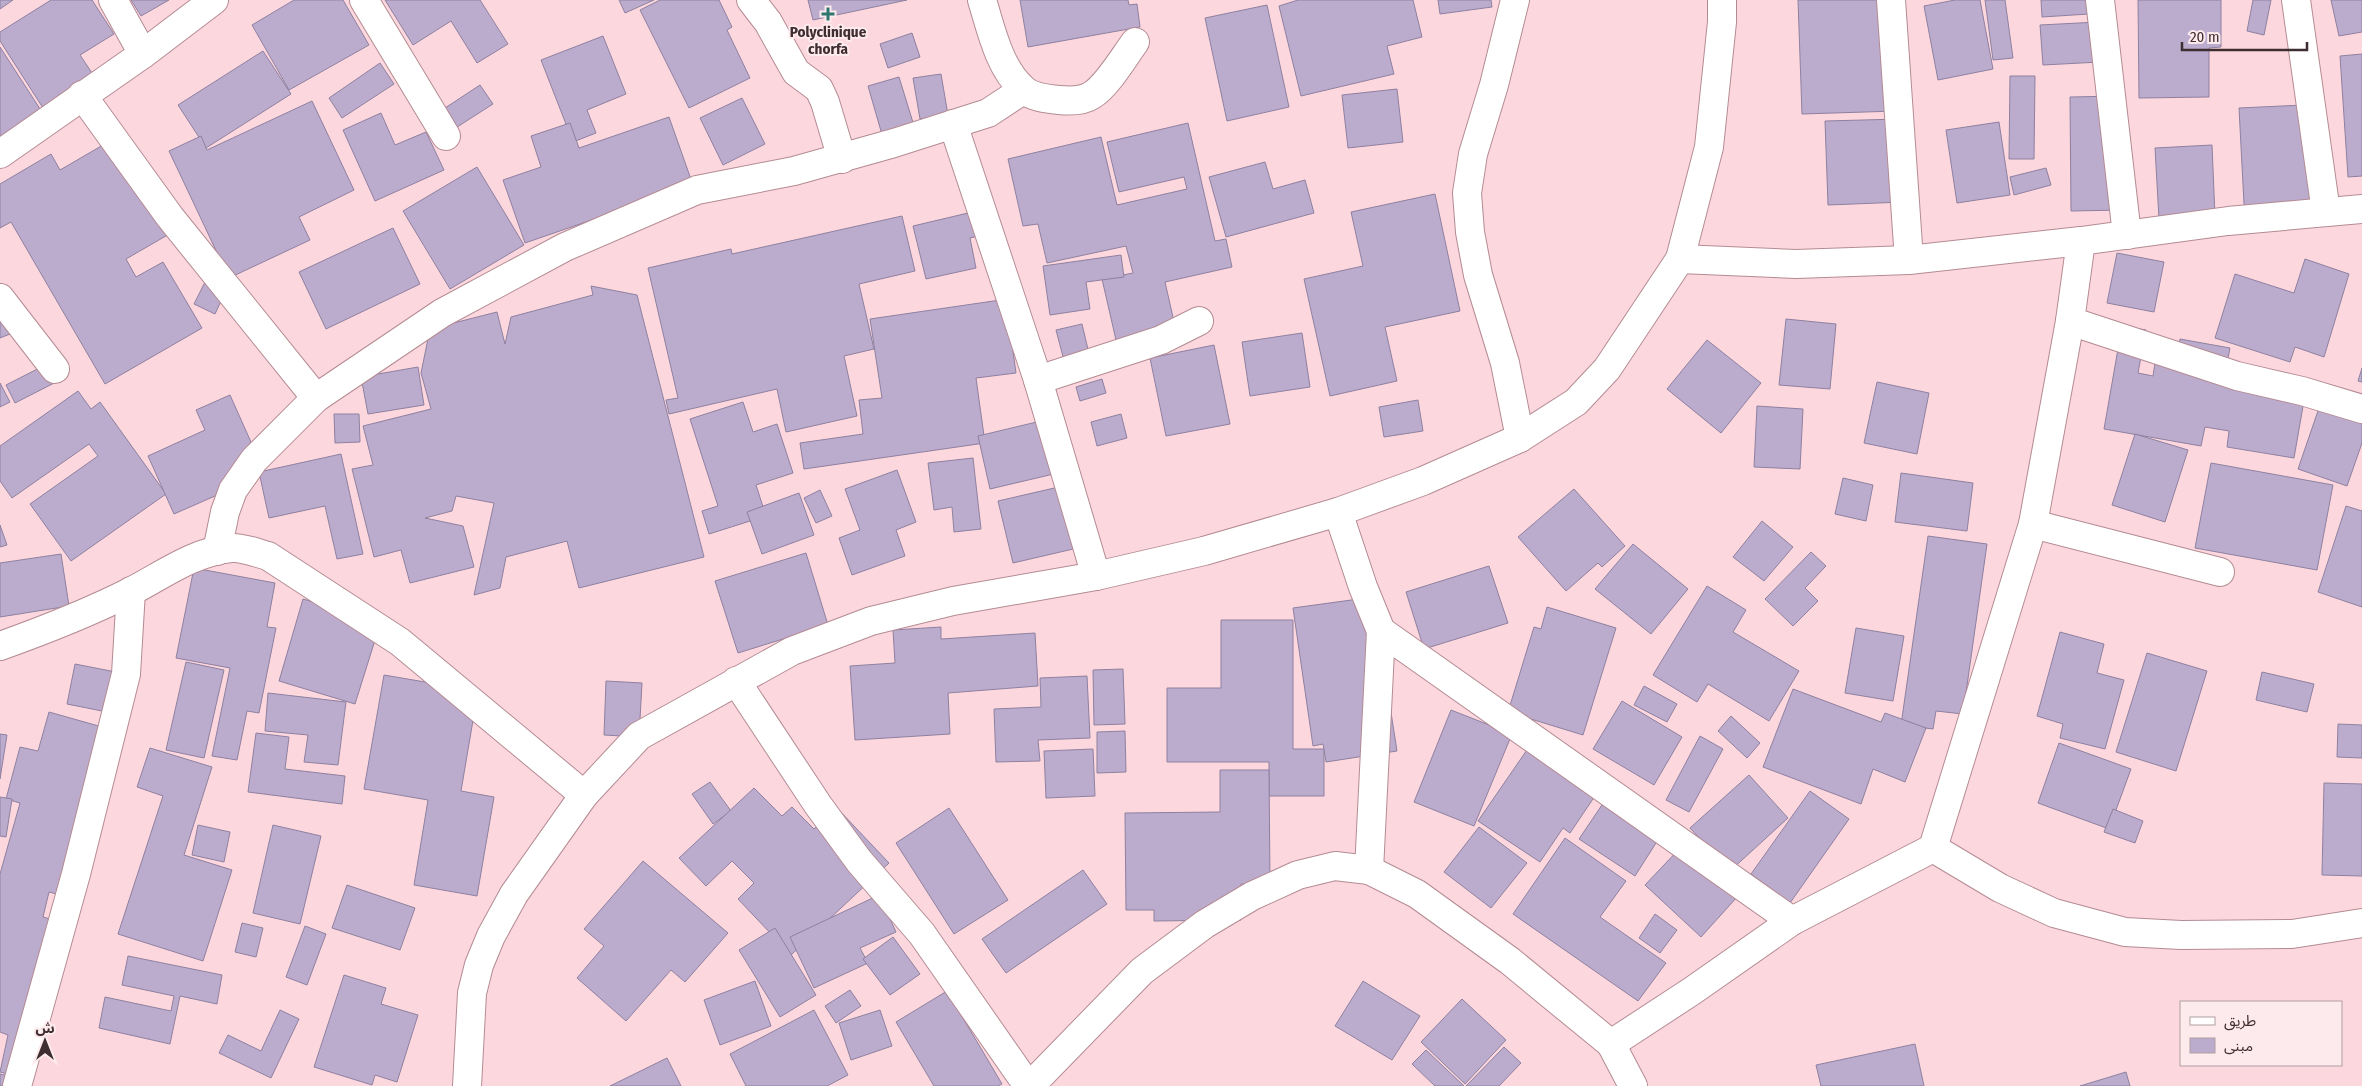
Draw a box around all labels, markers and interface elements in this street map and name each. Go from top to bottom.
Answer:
marker: Polyclinique chorfa [821,7,835,21]
scale bar [2182,20,2307,52]
place label: Polyclinique chorfa [790,23,867,58]
text: 20 m [2190,28,2220,46]
legend [2180,1001,2342,1066]
text: طريق [2224,1012,2256,1031]
north arrow [20,1016,70,1066]
text: ش [35,1020,55,1037]
text: مبنى [2224,1037,2253,1055]

